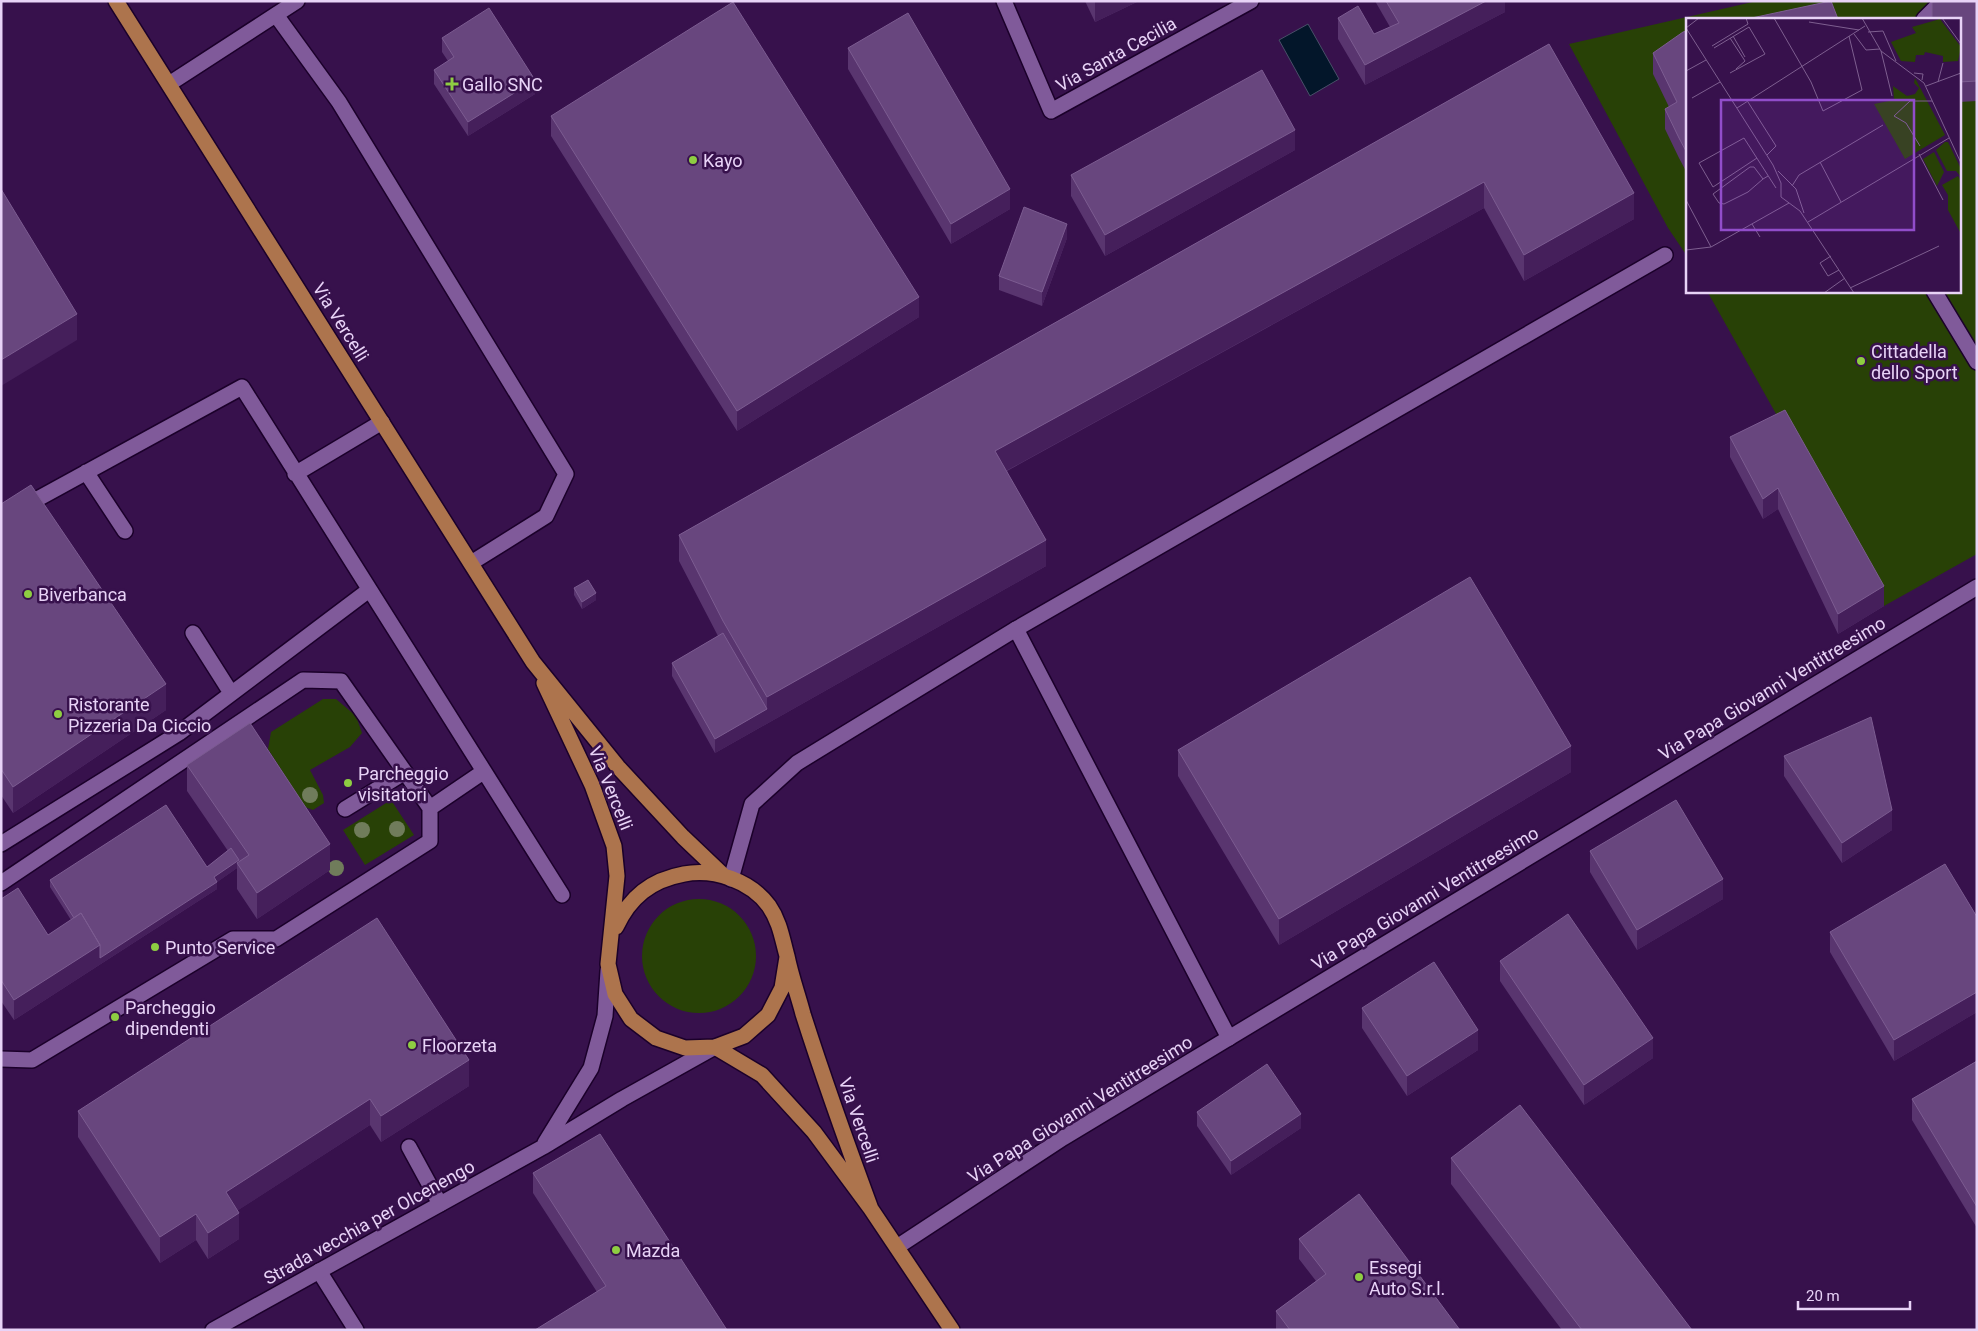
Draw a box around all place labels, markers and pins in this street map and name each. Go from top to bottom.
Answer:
place label: Gallo SNC [462,74,543,95]
marker: Gallo SNC [446,78,458,90]
place label: Kayo [703,150,743,171]
marker: Kayo [687,154,699,166]
place label: Cittadella dello Sport [1871,341,1958,383]
marker: Cittadella dello Sport [1855,355,1867,367]
place label: Biverbanca [38,584,127,605]
marker: Biverbanca [22,588,34,600]
place label: Ristorante Pizzeria Da Ciccio [68,694,211,736]
marker: Ristorante Pizzeria Da Ciccio [52,708,64,720]
place label: Parcheggio visitatori [358,763,449,805]
marker: Parcheggio visitatori [342,777,354,789]
place label: Punto Service [165,937,275,958]
marker: Punto Service [149,941,161,953]
place label: Parcheggio dipendenti [125,997,216,1039]
marker: Parcheggio dipendenti [109,1011,121,1023]
place label: Floorzeta [422,1035,497,1056]
marker: Floorzeta [406,1039,418,1051]
place label: Mazda [626,1240,680,1261]
marker: Mazda [610,1244,622,1256]
place label: Essegi Auto S.r.l. [1369,1257,1445,1299]
marker: Essegi Auto S.r.l. [1353,1271,1365,1283]

